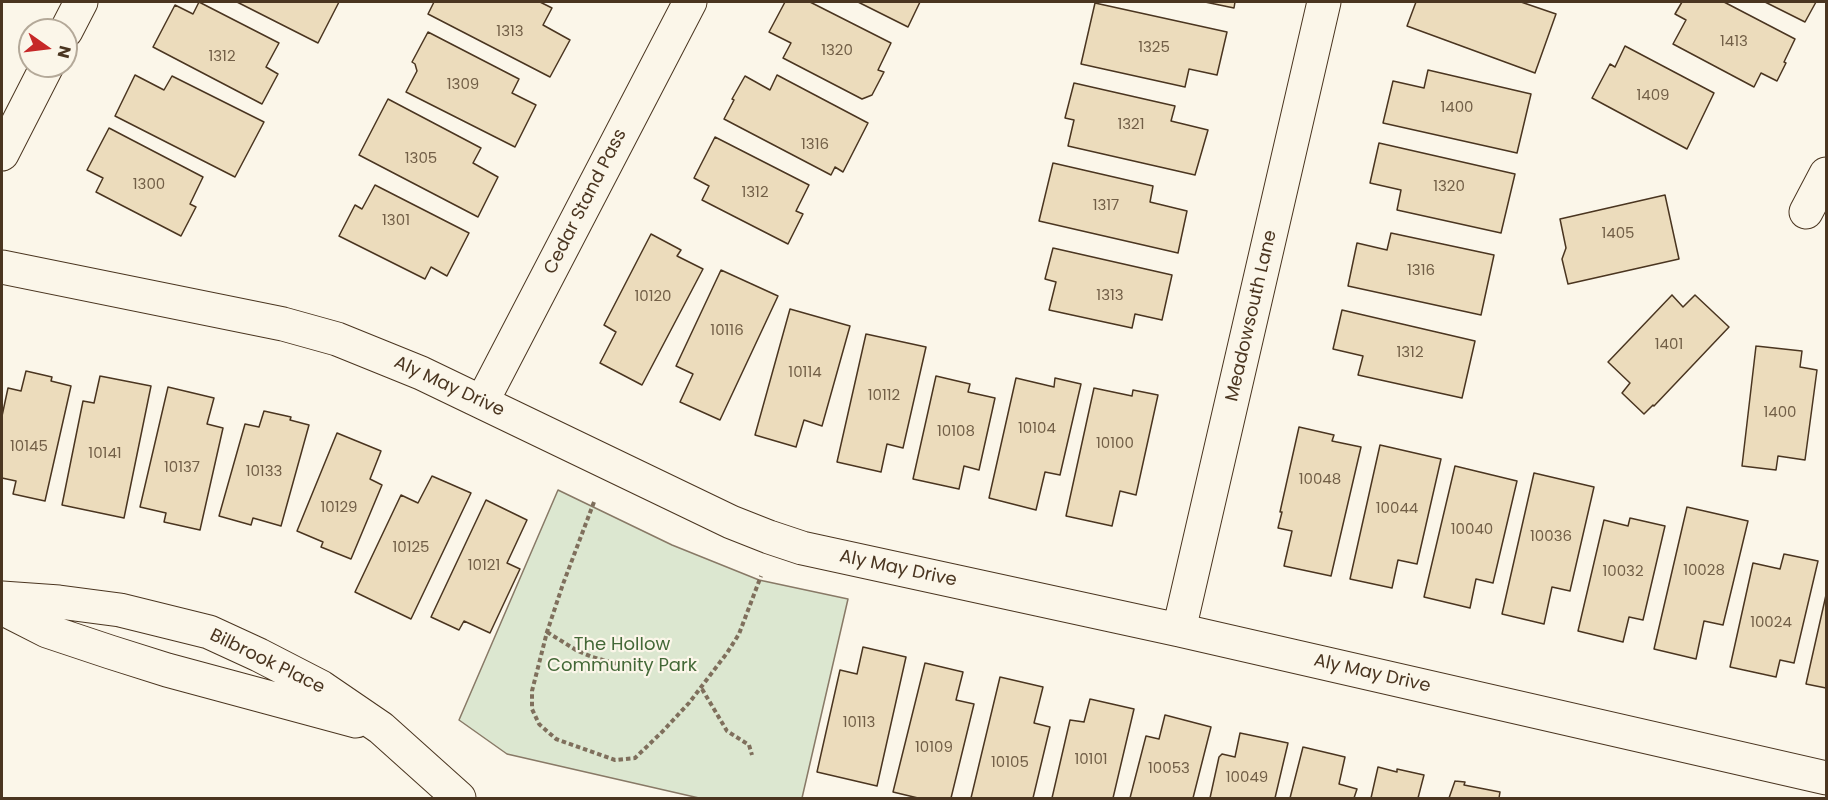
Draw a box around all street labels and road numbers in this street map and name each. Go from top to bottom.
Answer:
street label: Cedar Stand Pass [540,126,632,278]
street label: Meadowsouth Lane [1222,228,1282,404]
street label: Aly May Drive [390,352,508,422]
street label: Aly May Drive [837,546,959,592]
street label: Bilbrook Place [206,625,328,699]
street label: Aly May Drive [1311,650,1433,698]

